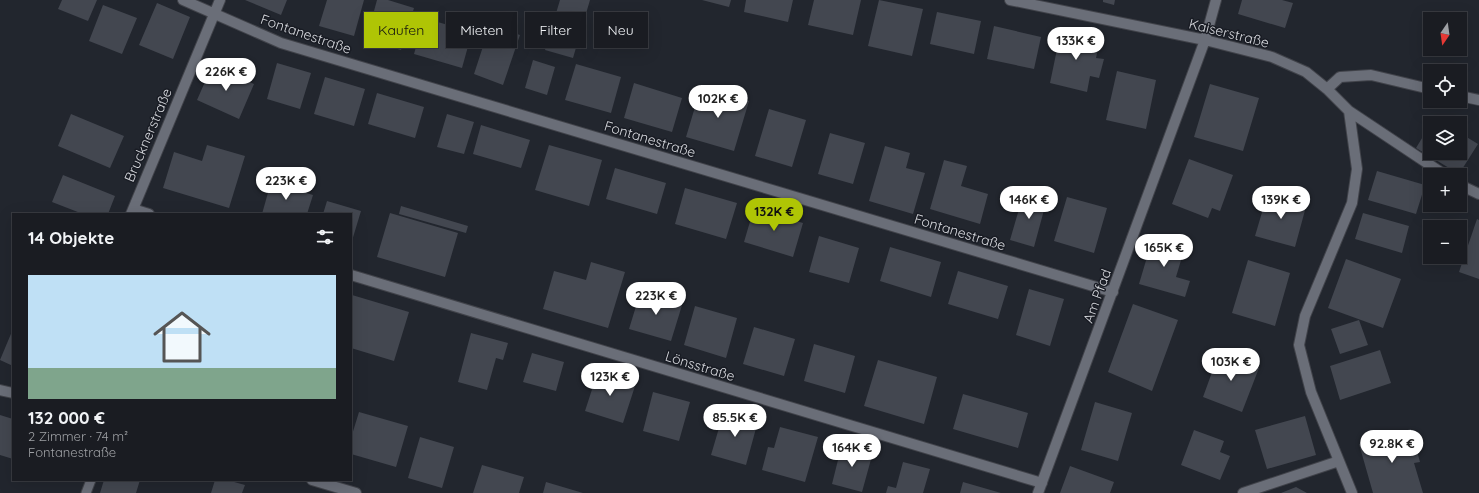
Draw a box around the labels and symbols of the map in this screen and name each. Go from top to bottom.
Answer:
street label: Fontanestraße [258,10,354,58]
north arrow [1423,12,1467,56]
street label: Kaiserstraße [1187,14,1271,52]
pin: 133K € [1043,27,1109,61]
pin: 226K € [193,58,259,92]
street label: Brucknerstraße [120,85,176,185]
pin: 102K € [685,85,751,119]
street label: Fontanestraße [602,117,698,162]
pin: 223K € [253,167,319,201]
pin: 146K € [996,186,1062,220]
pin: 139K € [1248,186,1314,220]
pin: 132K € [741,198,807,232]
street label: Fontanestraße [912,210,1008,255]
pin: 165K € [1131,234,1197,268]
street label: Am Pfad [1079,267,1115,325]
pin: 223K € [623,282,689,316]
street label: Lönsstraße [663,347,737,385]
pin: 103K € [1198,348,1264,382]
pin: 123K € [577,363,643,397]
pin: 85.5K € [698,404,772,438]
pin: 92.8K € [1355,430,1429,464]
pin: 164K € [819,434,885,468]

